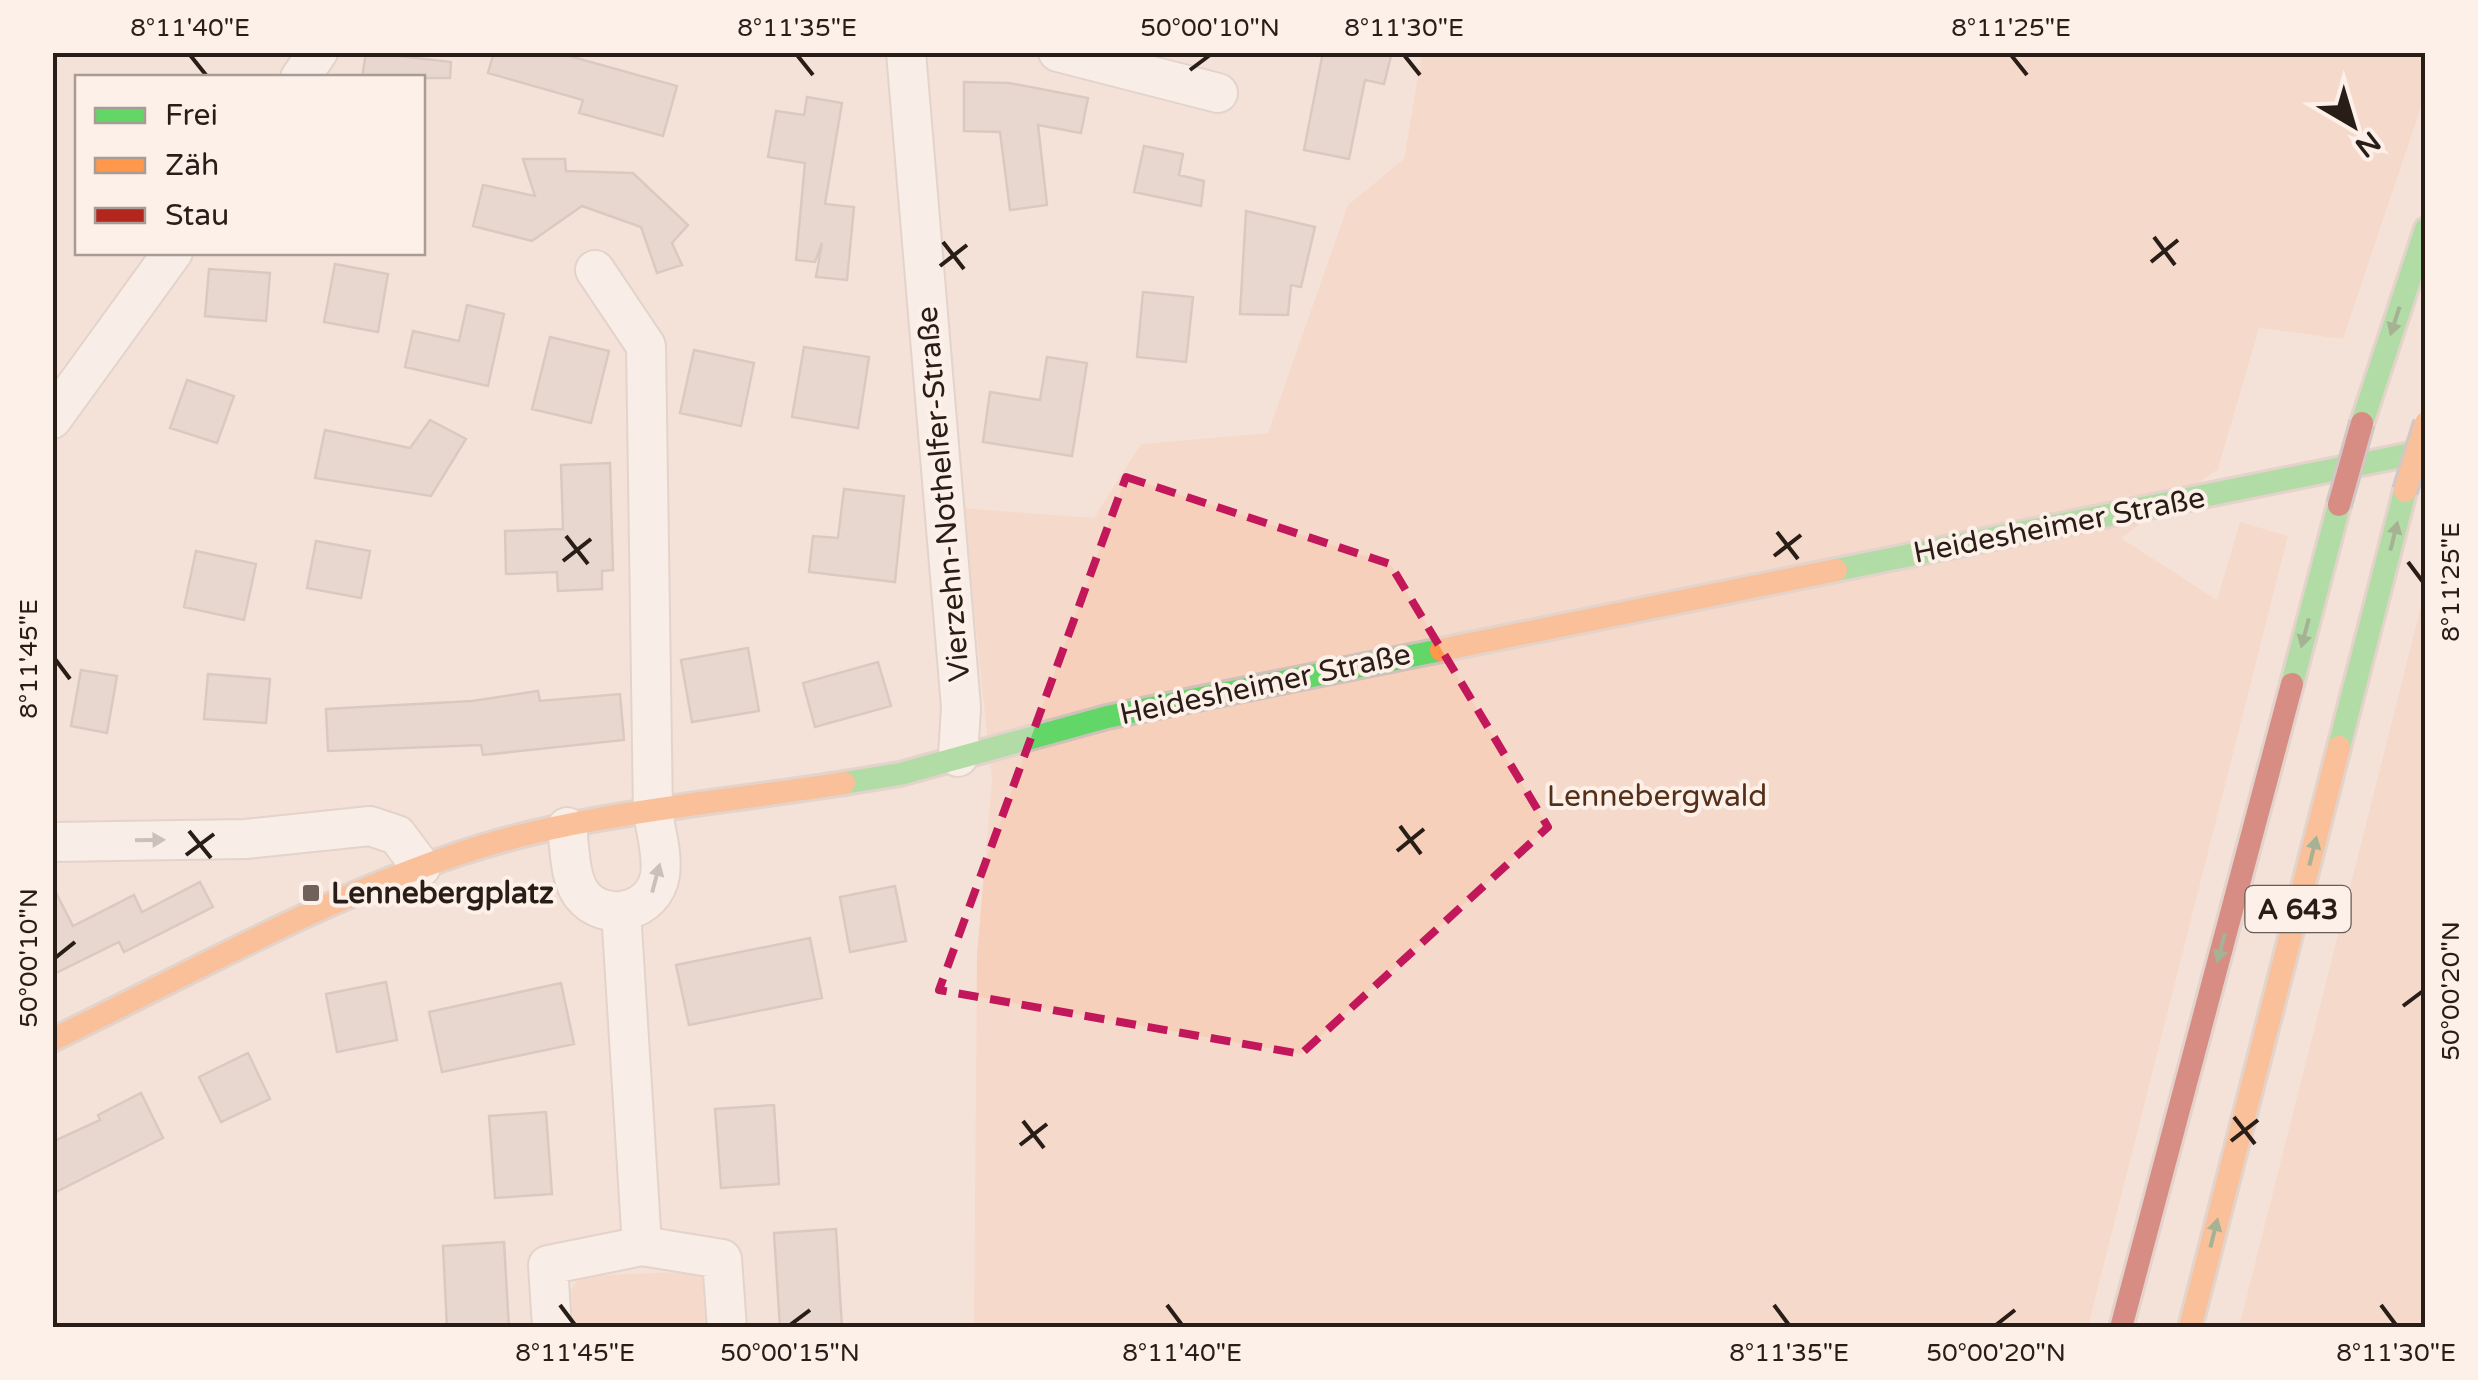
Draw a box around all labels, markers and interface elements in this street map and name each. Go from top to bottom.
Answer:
text: 8°11'40"E [130,13,250,43]
text: 8°11'35"E [737,13,857,43]
text: 50°00'10"N [1140,13,1280,43]
text: 8°11'30"E [1344,13,1464,43]
text: 8°11'25"E [1951,13,2071,43]
legend [75,75,425,255]
north arrow [2303,75,2403,175]
text: Frei [165,97,218,134]
text: N [2348,124,2387,164]
text: Zäh [165,147,219,184]
text: Stau [165,197,229,234]
street label: Vierzehn-Nothelfer-Straße [909,305,978,683]
one-way arrow [2387,307,2402,337]
street label: Heidesheimer Straße [1910,479,2208,572]
one-way arrow [2386,520,2402,551]
text: 8°11'25"E [2436,522,2466,642]
text: 8°11'45"E [14,599,44,719]
one-way arrow [2296,618,2312,649]
street label: Heidesheimer Straße [1116,636,1414,733]
park label: Lennebergwald [1547,778,1767,815]
one-way arrow [134,832,166,848]
one-way arrow [2305,835,2321,866]
one-way arrow [648,863,664,894]
place label: Lennebergplatz [331,875,554,912]
marker: Lennebergplatz [300,882,322,904]
road number: A 643 [2246,886,2350,932]
text: 50°00'10"N [14,888,44,1028]
text: 50°00'20"N [2436,921,2466,1061]
one-way arrow [2213,933,2229,964]
one-way arrow [2207,1217,2223,1248]
text: 8°11'45"E [515,1338,635,1368]
text: 50°00'15"N [720,1338,860,1368]
text: 8°11'40"E [1122,1338,1242,1368]
text: 8°11'35"E [1729,1338,1849,1368]
text: 50°00'20"N [1926,1338,2066,1368]
text: 8°11'30"E [2336,1338,2456,1368]

